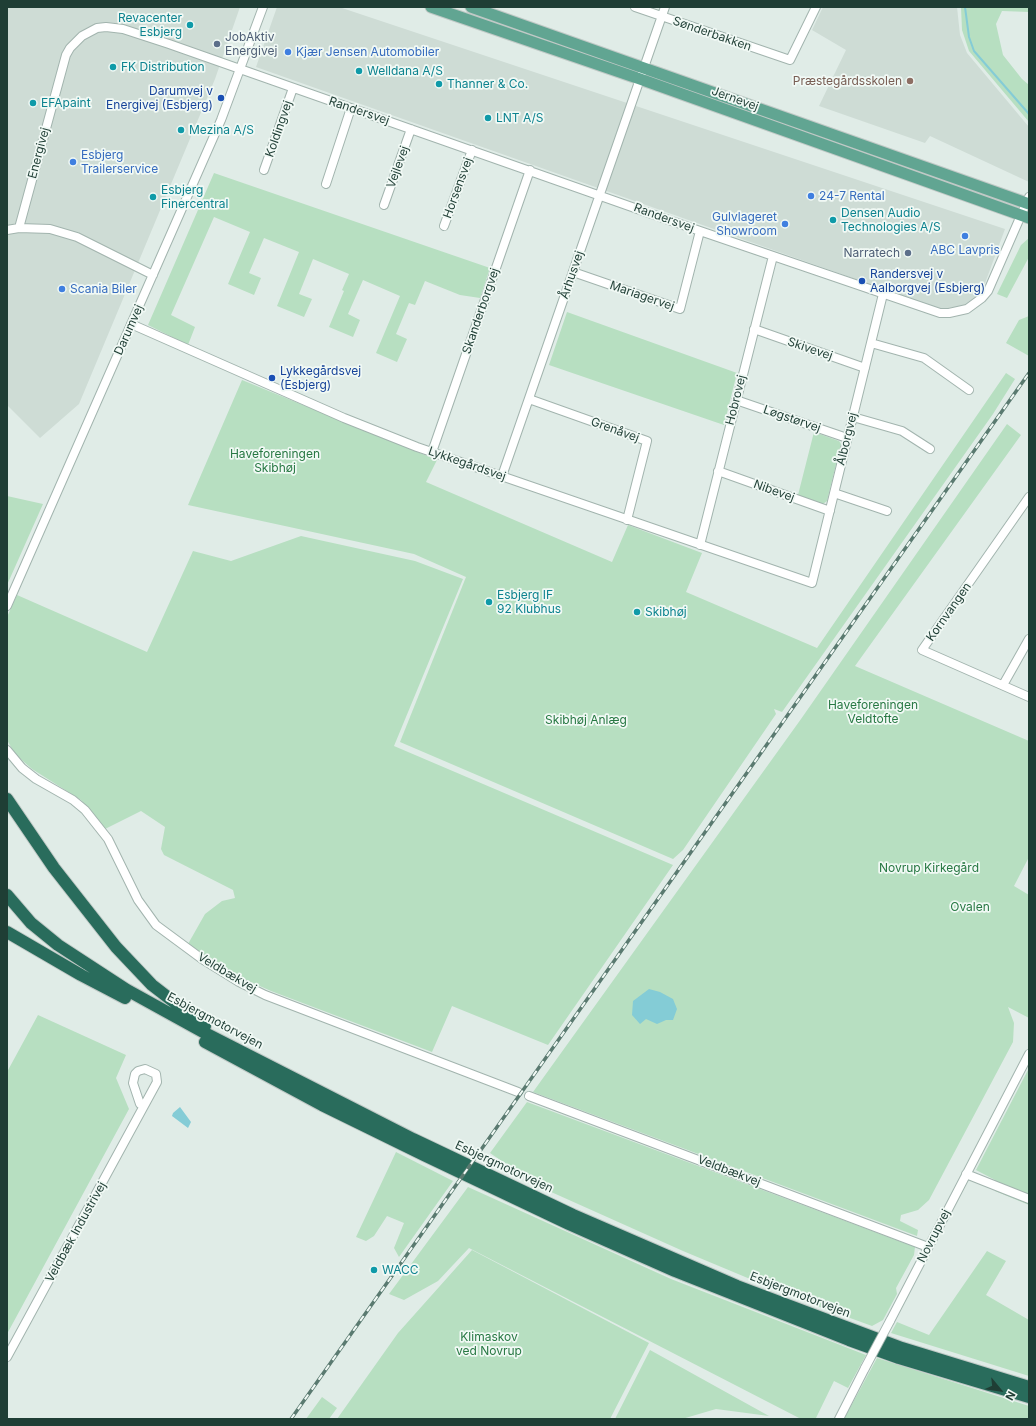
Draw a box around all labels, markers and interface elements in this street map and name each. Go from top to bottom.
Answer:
place label: Revacenter Esbjerg [118,11,182,39]
street label: Sønderbakken [671,14,753,54]
marker: Revacenter Esbjerg [185,20,195,30]
place label: JobAktiv Energivej [225,30,277,58]
marker: JobAktiv Energivej [212,39,222,49]
place label: Kjær Jensen Automobiler [296,45,439,59]
marker: Kjær Jensen Automobiler [283,47,293,57]
place label: FK Distribution [121,60,205,74]
marker: FK Distribution [108,62,118,72]
place label: Welldana A/S [367,64,443,78]
marker: Welldana A/S [354,66,364,76]
place label: Præstegårdsskolen [793,74,902,88]
marker: Præstegårdsskolen [905,76,915,86]
place label: Thanner & Co. [447,77,528,91]
marker: Thanner & Co. [434,79,444,89]
place label: Darumvej v Energivej (Esbjerg) [106,84,213,112]
street label: Jernevej [710,84,760,114]
marker: Darumvej v Energivej (Esbjerg) [216,93,226,103]
street label: Randersvej [327,94,391,128]
place label: EFApaint [41,96,91,110]
marker: EFApaint [28,98,38,108]
street label: Koldingvej [263,99,295,159]
place label: LNT A/S [496,111,543,125]
marker: LNT A/S [483,113,493,123]
place label: Mezina A/S [189,123,254,137]
marker: Mezina A/S [176,125,186,135]
street label: Energivej [25,126,53,180]
street label: Vejlevej [384,144,412,190]
place label: Esbjerg Trailerservice [81,148,158,176]
street label: Horsensvej [440,156,476,220]
marker: Esbjerg Trailerservice [68,157,78,167]
place label: Esbjerg Finercentral [161,183,228,211]
place label: 24-7 Rental [819,189,885,203]
marker: 24-7 Rental [806,191,816,201]
marker: Esbjerg Finercentral [148,192,158,202]
street label: Randersvej [632,200,696,236]
place label: Densen Audio Technologies A/S [841,206,941,234]
place label: Gulvlageret Showroom [712,210,777,238]
marker: Densen Audio Technologies A/S [828,215,838,225]
marker: Gulvlageret Showroom [780,219,790,229]
marker: ABC Lavpris [960,231,970,241]
place label: ABC Lavpris [930,243,1000,257]
place label: Narratech [844,246,900,260]
marker: Narratech [903,248,913,258]
street label: Århusvej [557,249,587,301]
street label: Skanderborgvej [460,266,502,356]
place label: Randersvej v Aalborgvej (Esbjerg) [870,267,985,295]
marker: Randersvej v Aalborgvej (Esbjerg) [857,276,867,286]
street label: Mariagervej [608,278,676,314]
place label: Scania Biler [70,282,137,296]
marker: Scania Biler [57,284,67,294]
street label: Darumvej [111,303,147,357]
street label: Skivevej [785,335,835,363]
place label: Lykkegårdsvej (Esbjerg) [280,364,361,392]
marker: Lykkegårdsvej (Esbjerg) [267,373,277,383]
street label: Hobrovej [723,373,749,427]
street label: Løgstørvej [761,402,823,436]
street label: Ålborgvej [834,411,860,467]
street label: Grenåvej [589,415,641,445]
street label: Lykkegårdsvej [426,444,508,484]
park label: Haveforeningen Skibhøj [230,447,320,475]
street label: Nibevej [752,477,796,505]
street label: Kornvangen [923,580,975,644]
place label: Esbjerg IF 92 Klubhus [497,588,561,616]
marker: Esbjerg IF 92 Klubhus [484,597,494,607]
place label: Skibhøj [645,605,687,619]
marker: Skibhøj [632,607,642,617]
park label: Haveforeningen Veldtofte [828,698,918,726]
park label: Skibhøj Anlæg [545,713,627,727]
park label: Novrup Kirkegård [879,861,979,875]
park label: Ovalen [950,900,990,914]
street label: Veldbækvej [195,950,259,996]
street label: Esbjergmotorvejen [165,990,265,1052]
street label: Esbjergmotorvejen [453,1138,555,1196]
street label: Veldbækvej [695,1152,763,1190]
street label: Veldbæk Industrivej [42,1179,110,1285]
street label: Novrupvej [914,1207,954,1265]
place label: WACC [382,1263,419,1277]
marker: WACC [369,1265,379,1275]
street label: Esbjergmotorvejen [748,1269,852,1321]
park label: Klimaskov ved Novrup [456,1330,522,1358]
north arrow [980,1370,1020,1410]
text: N [1002,1389,1019,1403]

